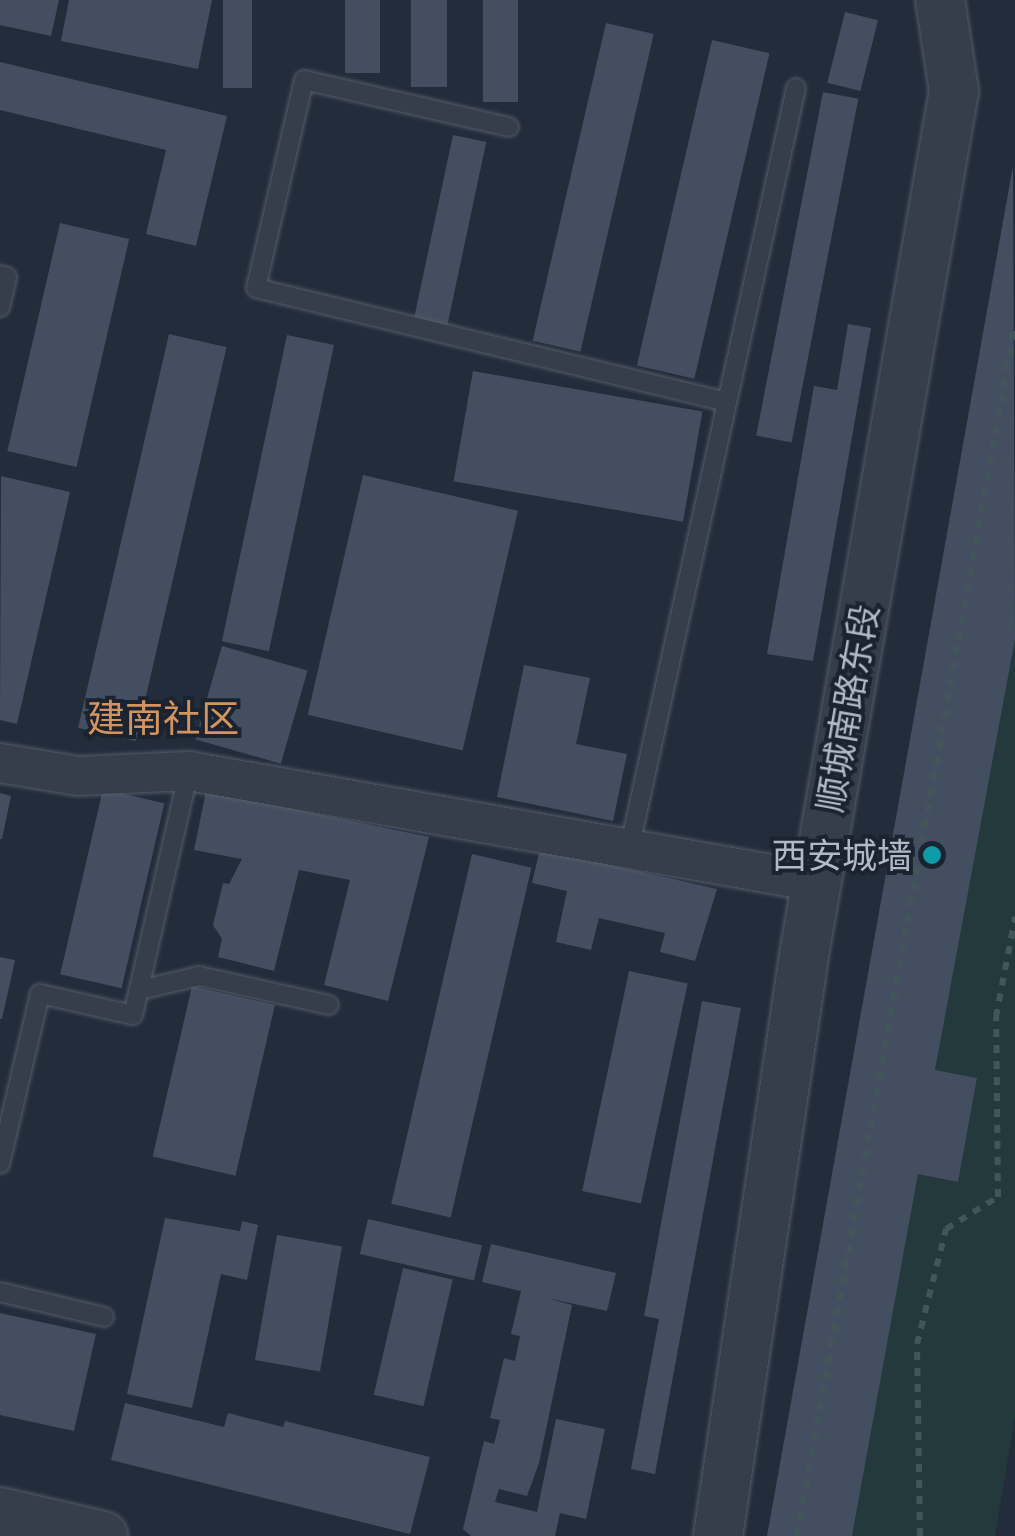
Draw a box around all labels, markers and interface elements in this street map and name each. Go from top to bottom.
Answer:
street label: 顺城南路东段 [808,601,886,815]
district label: 建南社区 [87,696,239,742]
place label: 西安城墙 [772,834,912,876]
marker: 西安城墙 [921,844,943,866]

